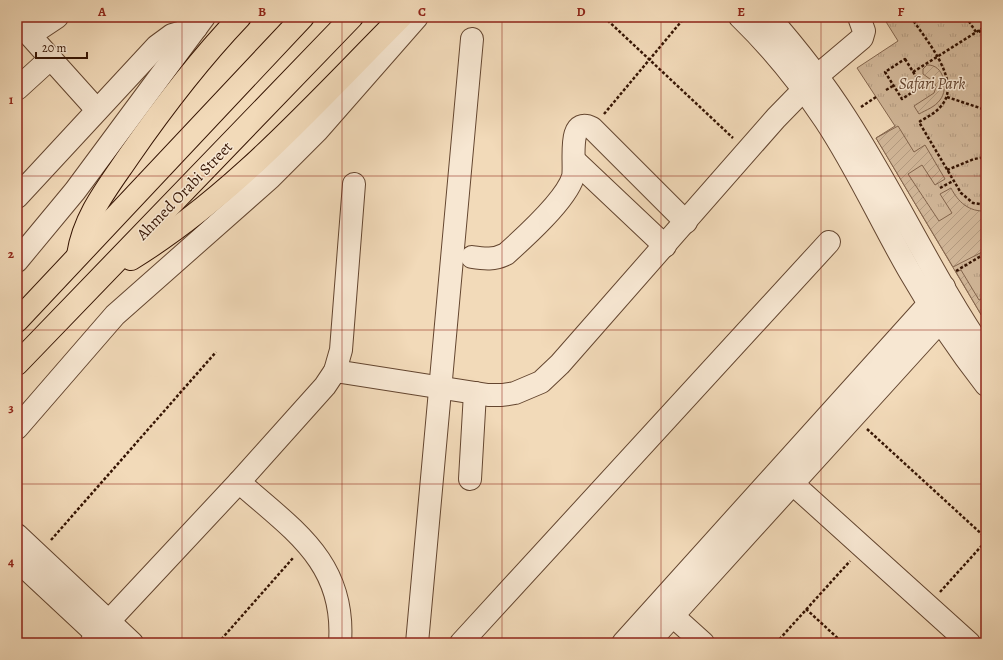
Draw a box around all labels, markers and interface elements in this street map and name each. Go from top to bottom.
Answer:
text: A [97,3,107,20]
text: B [258,3,266,20]
text: C [418,3,426,20]
text: D [576,3,586,20]
text: E [737,3,745,20]
text: F [898,3,905,20]
scale bar [36,34,87,60]
text: 20 m [42,40,66,56]
park label: Safari Park [899,73,965,95]
text: 1 [9,91,14,108]
street label: Ahmed Orabi Street [131,136,238,246]
text: 2 [8,245,15,262]
text: 3 [8,399,14,416]
text: 4 [8,553,14,570]

